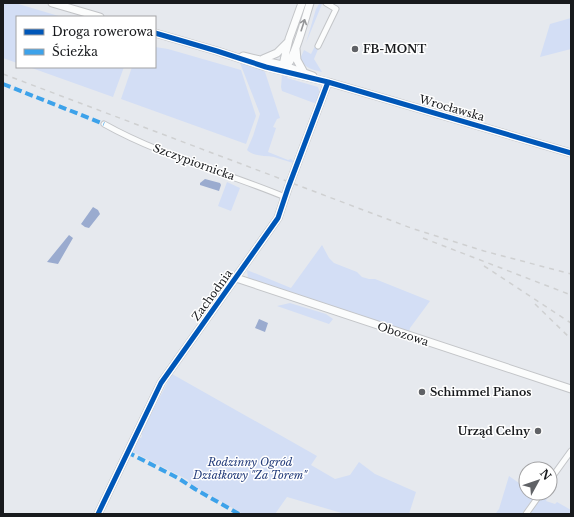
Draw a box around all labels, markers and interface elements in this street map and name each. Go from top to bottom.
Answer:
legend [16,16,156,68]
one-way arrow [300,18,307,31]
text: Droga rowerowa [52,24,154,39]
place label: FB-MONT [363,42,426,56]
text: Ścieżka [52,43,98,59]
marker: FB-MONT [350,44,360,54]
street label: Wrocławska [417,92,487,124]
street label: Szczypiornicka [151,141,238,184]
street label: Zachodnia [189,266,236,323]
street label: Obozowa [376,319,431,349]
place label: Schimmel Pianos [430,385,531,399]
marker: Schimmel Pianos [417,387,427,397]
place label: Urząd Celny [458,424,531,438]
marker: Urząd Celny [533,426,543,436]
park label: Rodzinny Ogród Działkowy "Za Torem" [192,455,308,482]
north arrow [518,461,558,501]
text: N [537,466,555,484]

